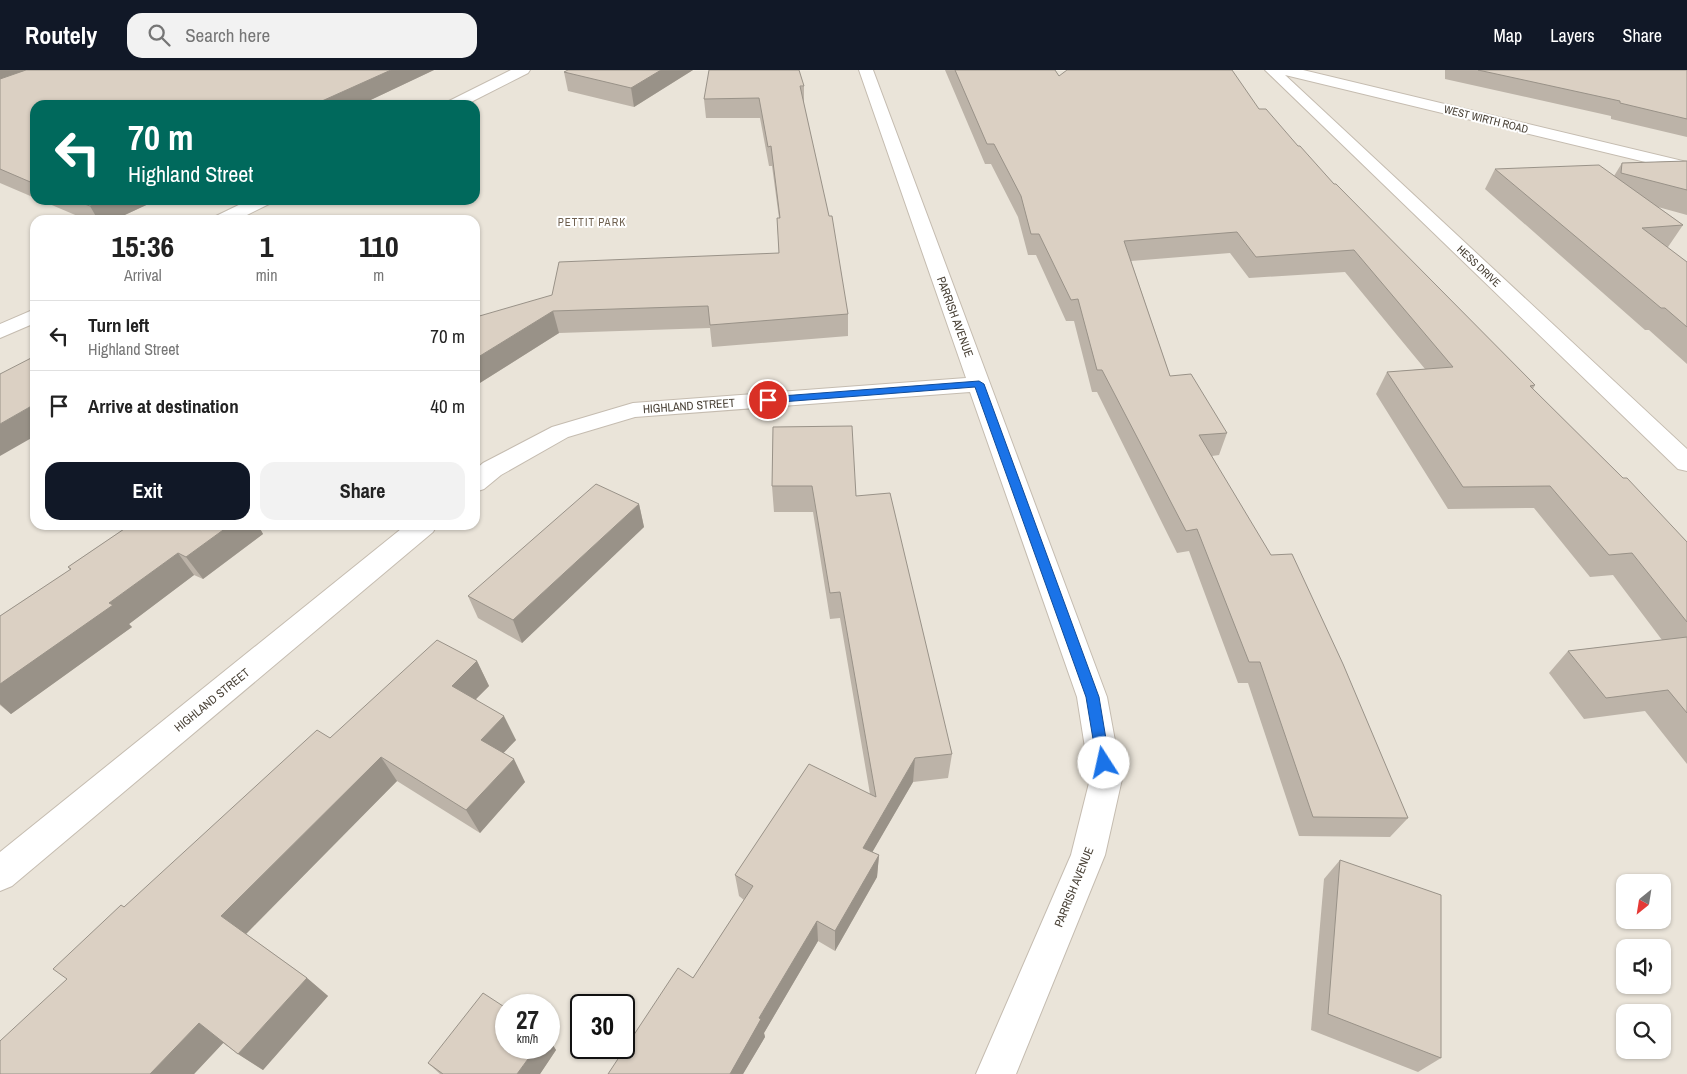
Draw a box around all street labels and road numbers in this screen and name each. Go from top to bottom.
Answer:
street label: WEST WIRTH ROAD [1442,102,1530,136]
street label: HESS DRIVE [1454,242,1504,290]
street label: PARRISH AVENUE [933,274,977,360]
street label: HIGHLAND STREET [642,395,736,417]
street label: HIGHLAND STREET [171,665,253,735]
street label: PARRISH AVENUE [1051,845,1097,929]

